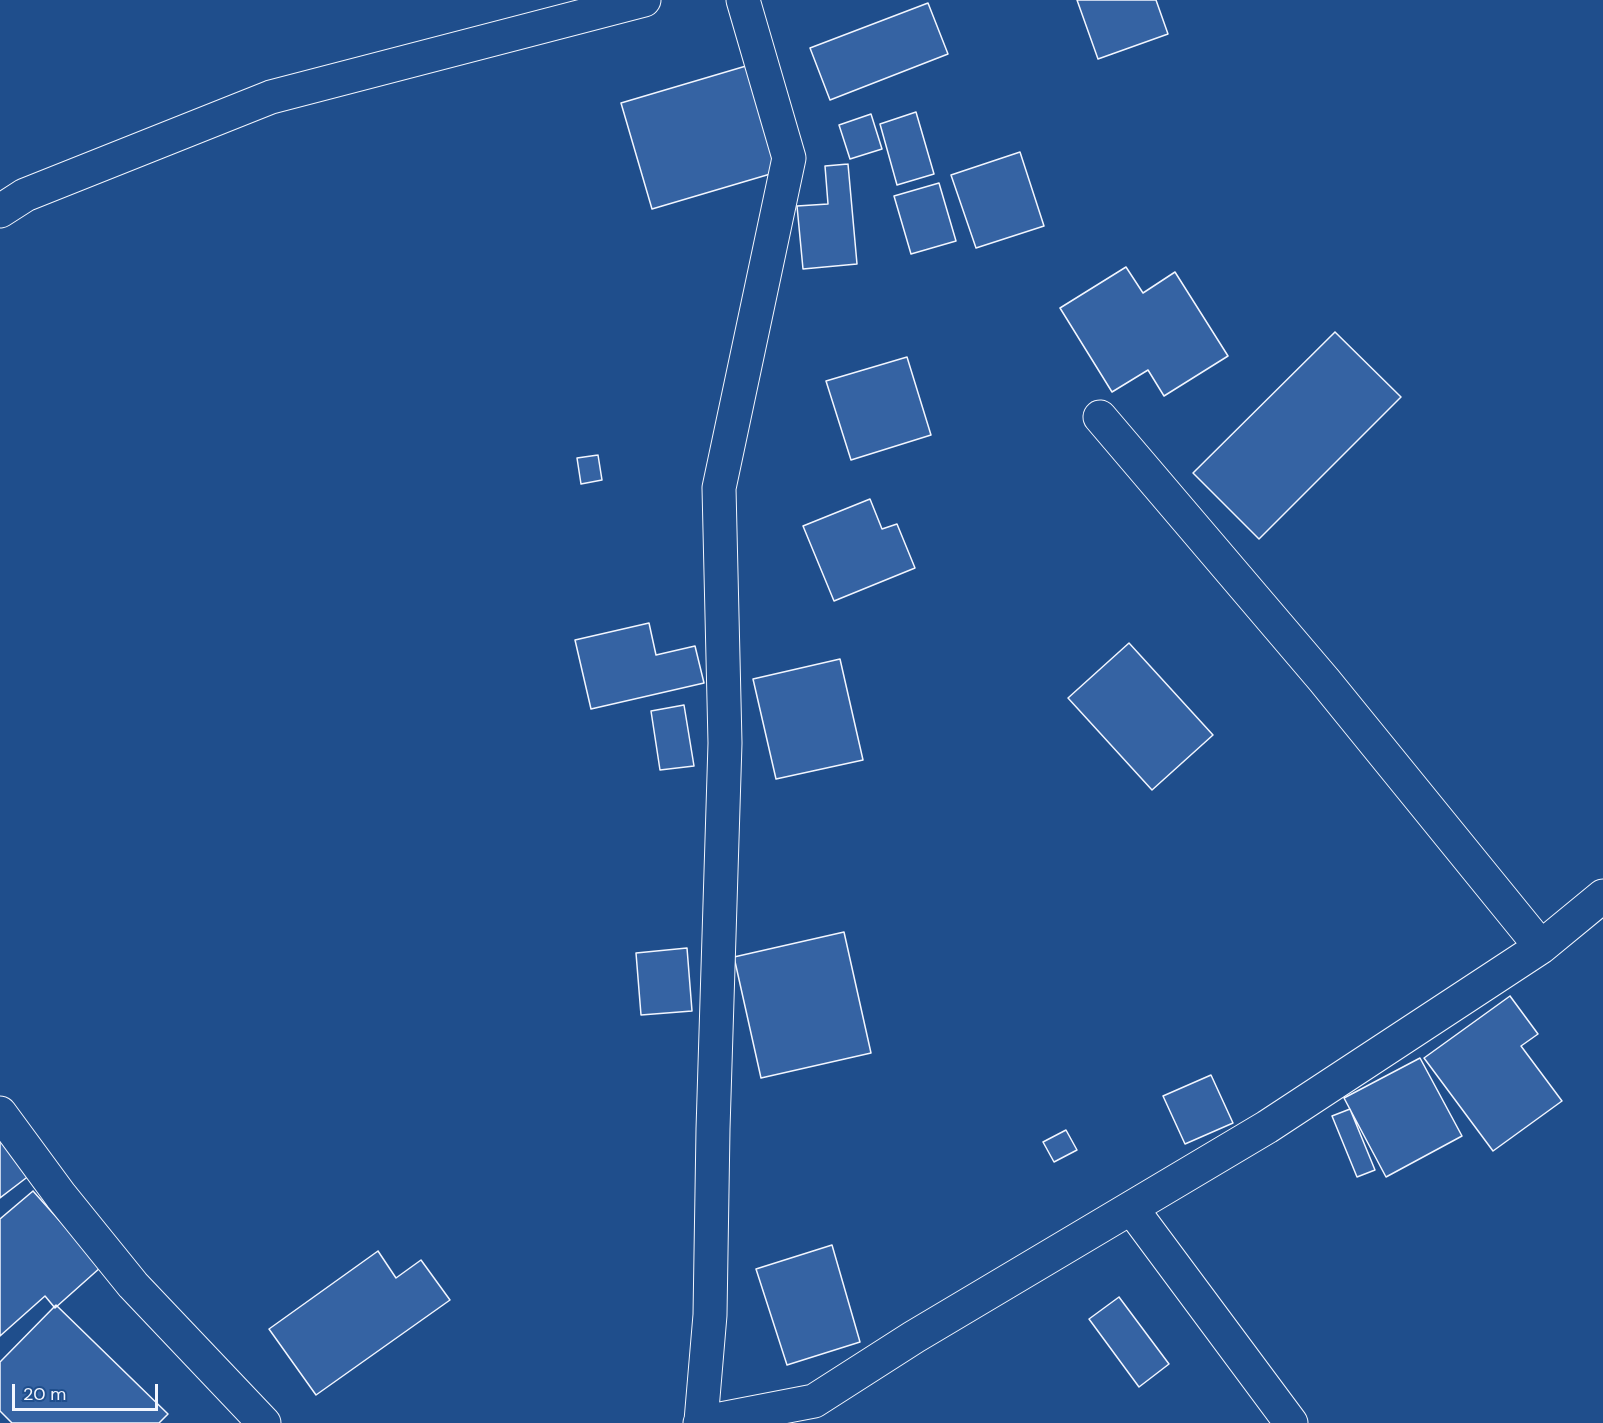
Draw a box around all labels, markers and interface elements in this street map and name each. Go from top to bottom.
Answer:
scale bar [15,1372,160,1410]
text: 20 m [23,1382,66,1406]

